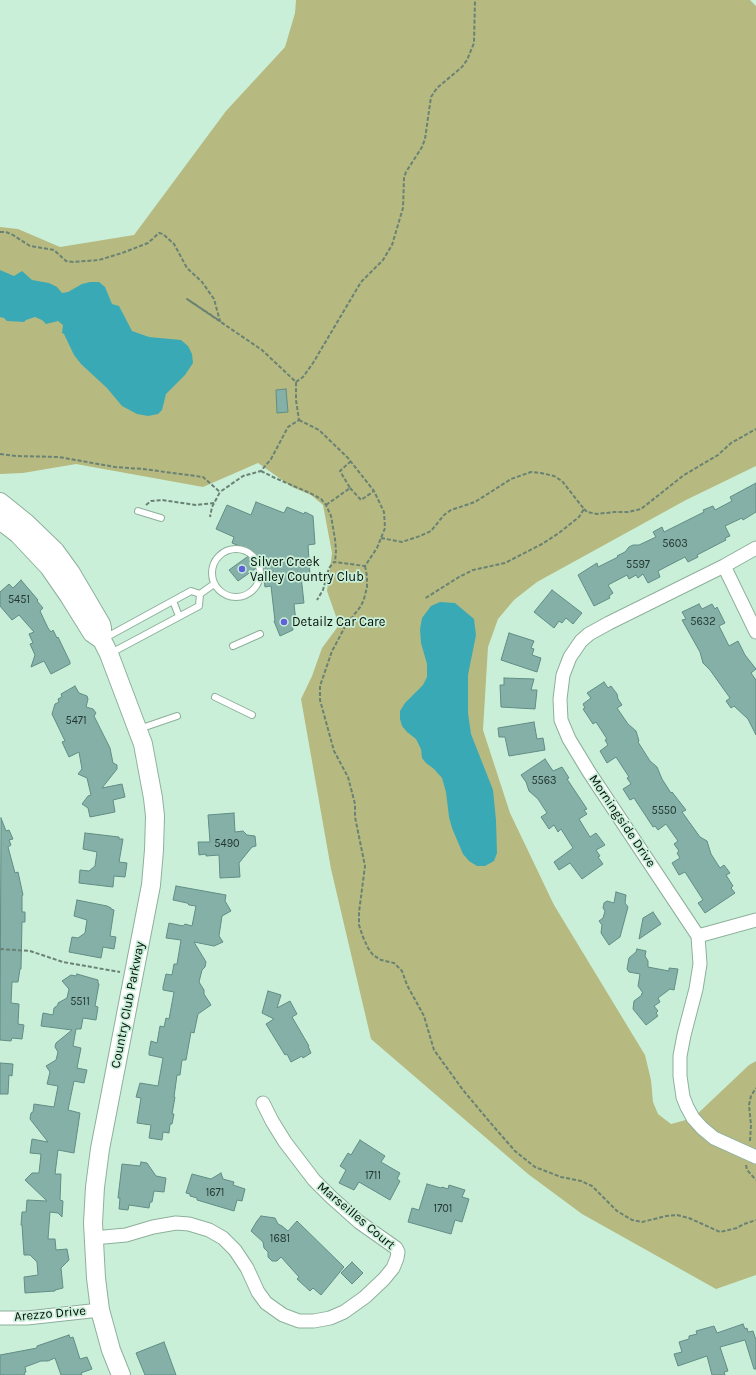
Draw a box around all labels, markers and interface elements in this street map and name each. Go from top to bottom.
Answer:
house number: 5603 [662,537,688,551]
place label: Silver Creek Valley Country Club [250,554,364,585]
house number: 5597 [626,558,650,572]
marker: Silver Creek Valley Country Club [237,564,247,574]
house number: 5451 [8,593,30,607]
place label: Detailz Car Care [292,614,385,630]
house number: 5632 [690,615,716,629]
marker: Detailz Car Care [279,617,289,627]
house number: 5471 [65,714,87,728]
street label: Morningside Drive [585,772,659,870]
house number: 5563 [531,774,557,788]
house number: 5550 [651,804,677,818]
house number: 5490 [214,837,240,851]
street label: Country Club Parkway [108,940,148,1070]
house number: 5511 [70,995,90,1009]
house number: 1711 [365,1169,381,1183]
street label: Marseilles Court [314,1179,398,1253]
house number: 1671 [206,1186,224,1200]
house number: 1701 [434,1202,452,1216]
house number: 1681 [270,1232,290,1246]
street label: Arezzo Drive [14,1303,86,1325]

